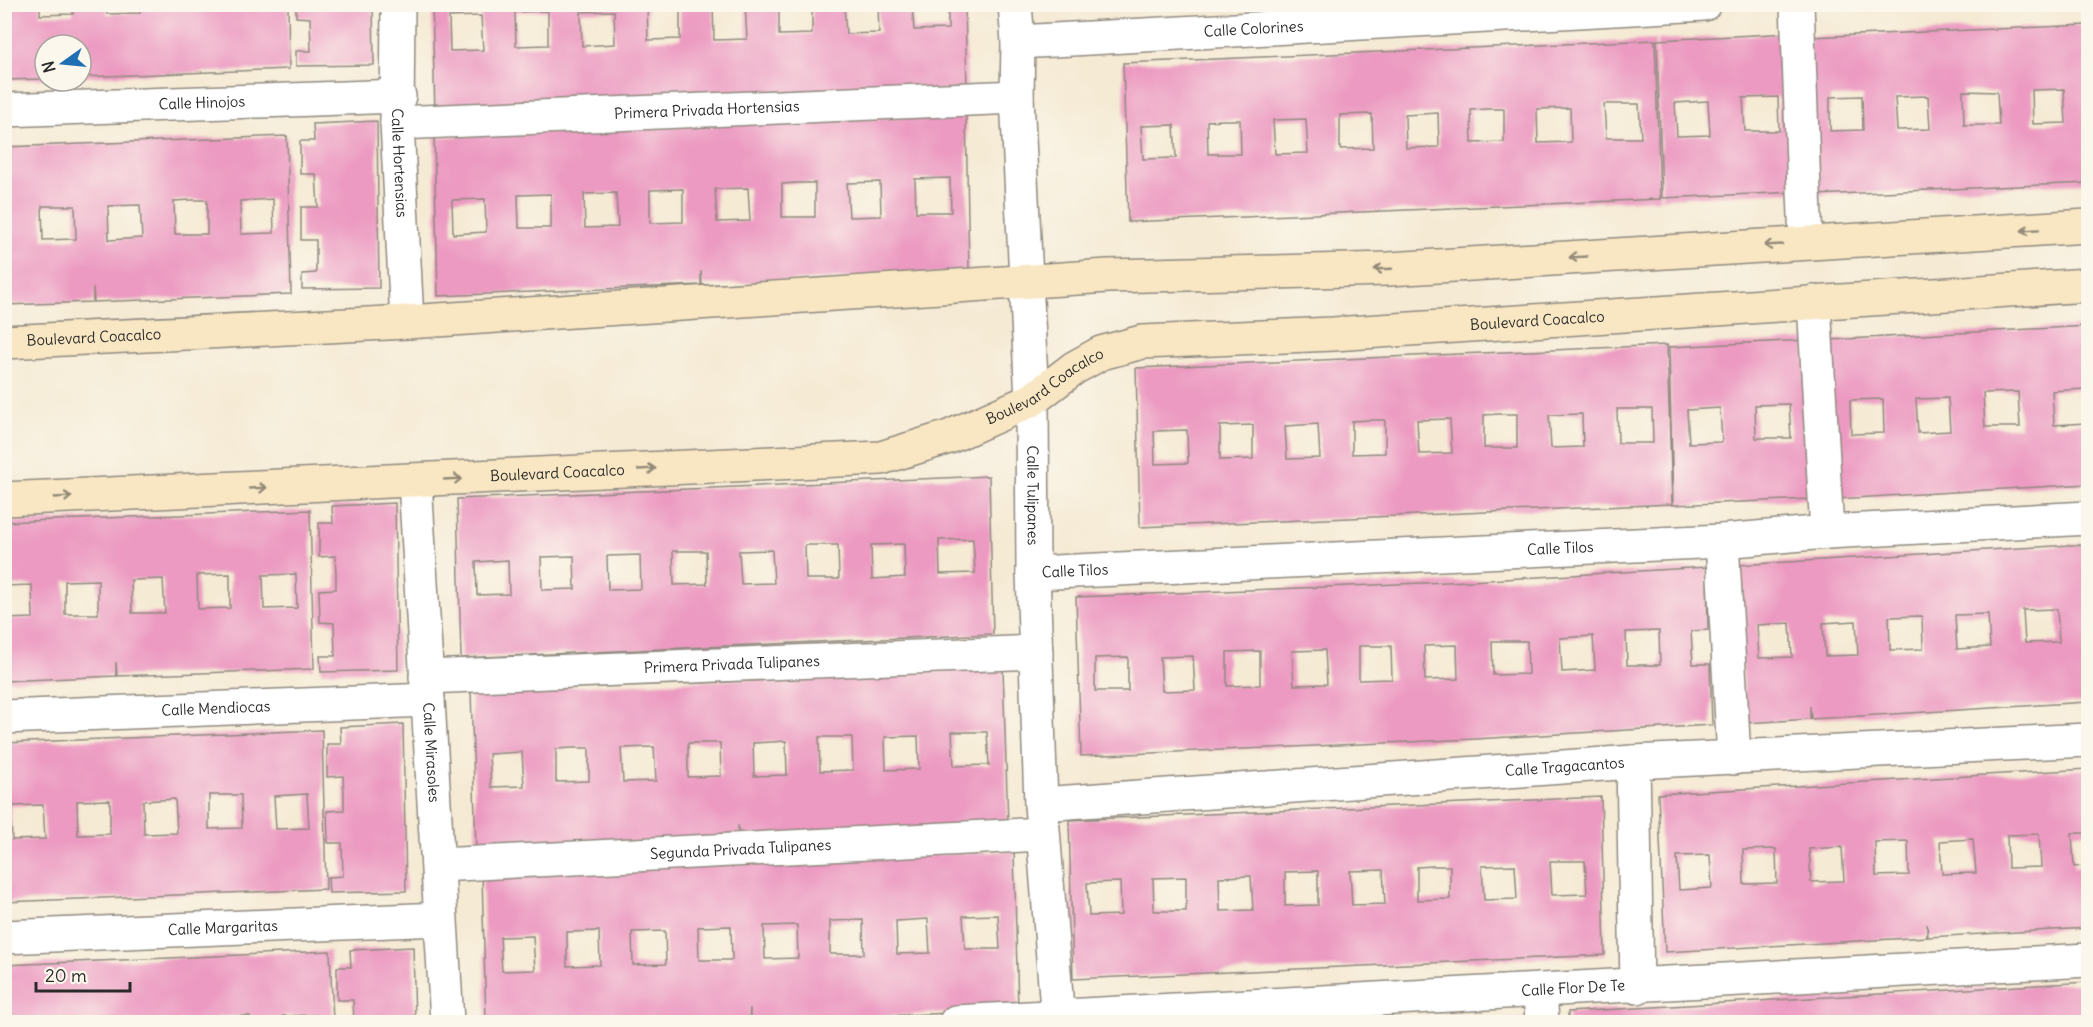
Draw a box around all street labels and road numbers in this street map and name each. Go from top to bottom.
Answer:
street label: Calle Colorines [1203,16,1304,41]
street label: Calle Hinojos [158,91,246,114]
street label: Primera Privada Hortensias [614,96,800,123]
street label: Calle Hortensias [388,108,412,218]
street label: Boulevard Coacalco [1469,306,1605,334]
street label: Boulevard Coacalco [26,324,162,350]
street label: Boulevard Coacalco [983,343,1107,428]
street label: Calle Tulipanes [1023,446,1043,546]
street label: Boulevard Coacalco [490,460,625,485]
street label: Calle Tilos [1527,537,1594,559]
street label: Calle Tilos [1041,560,1109,582]
street label: Primera Privada Tulipanes [643,651,820,677]
street label: Calle Mendiocas [161,696,271,720]
street label: Calle Mirasoles [419,702,444,803]
street label: Calle Tragacantos [1504,753,1625,780]
street label: Segunda Privada Tulipanes [649,835,832,863]
street label: Calle Margaritas [167,916,278,939]
street label: Calle Flor De Te [1521,975,1625,1000]

